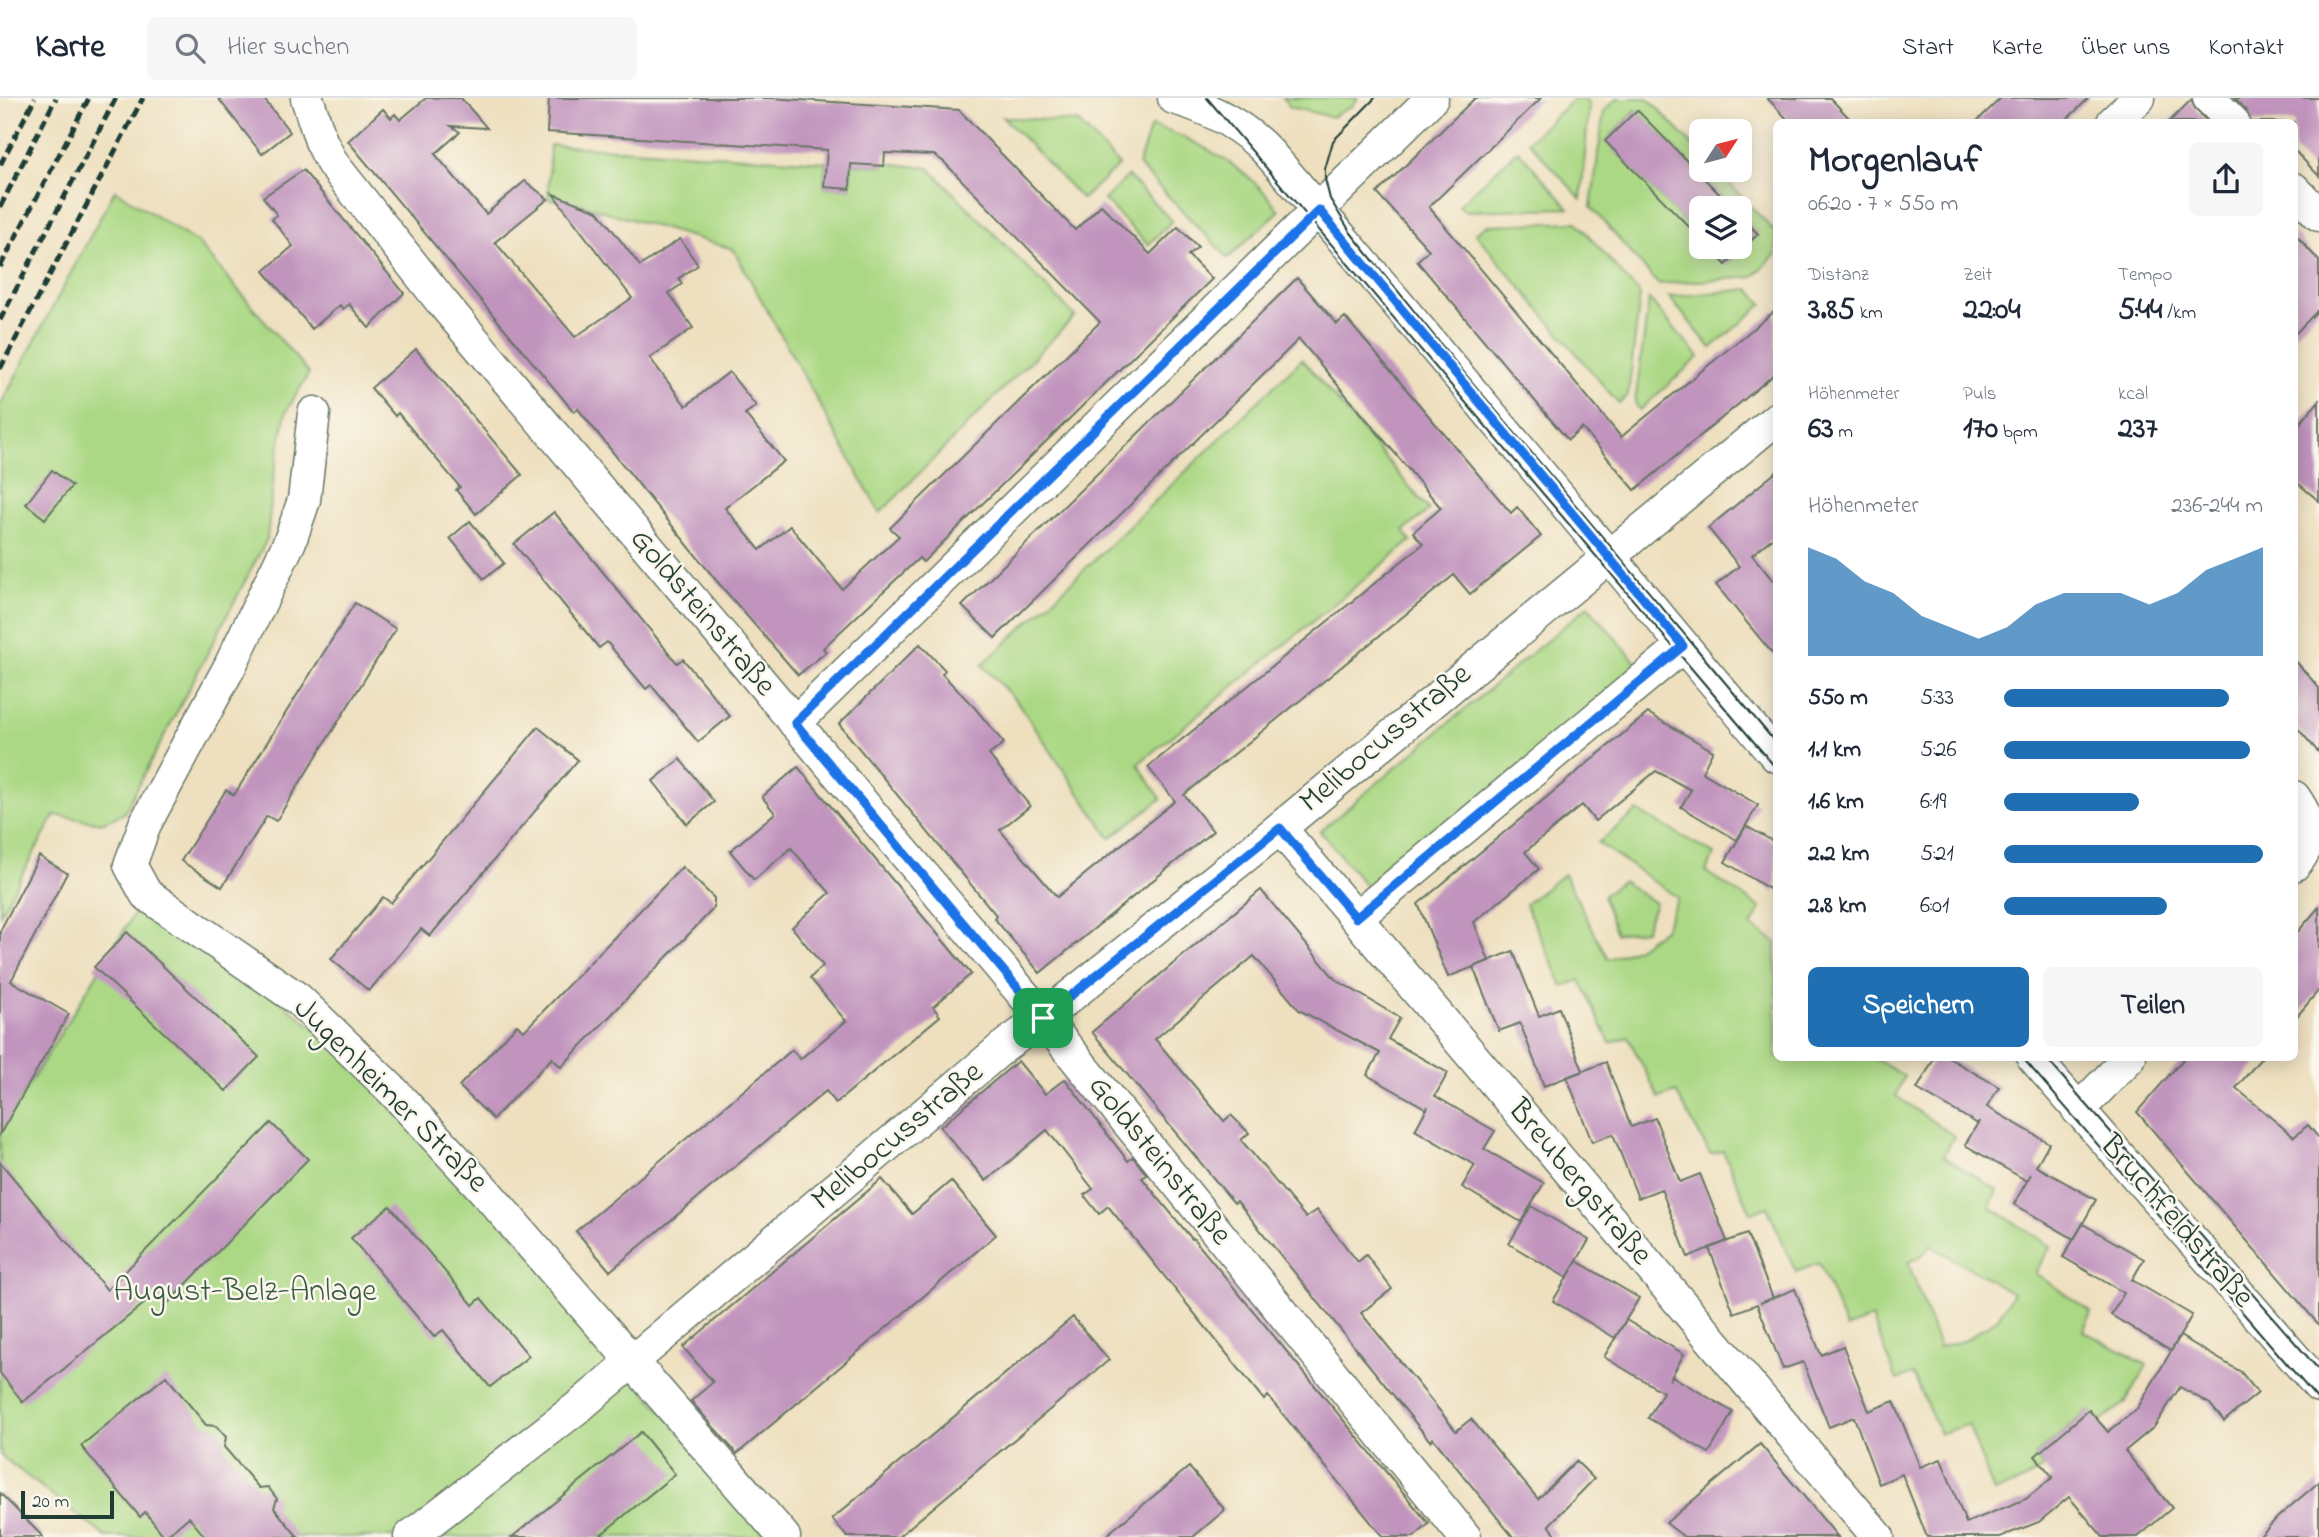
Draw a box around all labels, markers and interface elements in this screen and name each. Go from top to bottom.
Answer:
search box [147,17,637,80]
text: Karte [35,24,105,72]
icon: search [171,29,209,67]
text: Hier suchen [227,29,349,67]
text: Start [1902,31,1954,66]
text: Karte [1992,31,2043,66]
text: Über uns [2081,31,2170,66]
text: Kontakt [2208,31,2284,66]
north arrow [1689,119,1752,182]
map controls [1689,119,1752,259]
text: Morgenlauf [1808,134,1982,190]
button: share [2189,142,2263,216]
text: 06:20 · 7 × 550 m [1808,188,1958,221]
button: layers [1689,196,1752,259]
text: Distanz [1808,262,1869,289]
text: Zeit [1963,262,1992,289]
text: Tempo [2118,262,2172,289]
text: 3.85 [1808,289,1855,333]
text: 22:04 [1963,289,2021,333]
text: 5:44 [2118,289,2162,333]
text: km [1855,300,1883,327]
text: /km [2162,300,2196,327]
text: Höhenmeter [1808,381,1899,408]
text: Puls [1963,381,1997,408]
text: kcal [2118,381,2148,408]
text: 63 [1808,408,1834,452]
text: 170 [1963,408,1998,452]
text: 237 [2118,408,2158,452]
text: m [1834,419,1853,446]
text: bpm [1998,419,2038,446]
text: Höhenmeter [1808,490,1919,523]
text: 236–244 m [2171,490,2263,523]
street label: Goldsteinstraße [617,518,787,708]
street label: Melibocusstraße [1290,652,1483,825]
text: 550 m [1808,682,1868,715]
text: 5:33 [1920,682,1954,715]
text: 1.1 km [1808,734,1861,767]
text: 5:26 [1920,734,1957,767]
text: 1.6 km [1808,786,1864,819]
text: 6:19 [1920,786,1946,819]
text: 2.2 km [1808,838,1869,871]
text: 5:21 [1920,838,1954,871]
text: 2.8 km [1808,890,1866,923]
text: 6:01 [1920,890,1949,923]
button: Speichern [1808,967,2029,1047]
button: Teilen [2043,967,2263,1047]
street label: Jugenheimer Straße [281,987,499,1205]
pin [1013,988,1073,1048]
icon: arrive [1024,999,1062,1037]
street label: Melibocusstraße [802,1050,995,1223]
street label: Goldsteinstraße [1075,1066,1243,1257]
street label: Breubergstraße [1495,1089,1663,1277]
street label: Bruchfeldstraße [2086,1124,2265,1320]
park label: August-Belz-Anlage [113,1269,377,1316]
scale bar [21,1488,114,1520]
text: 20 m [32,1489,69,1516]

